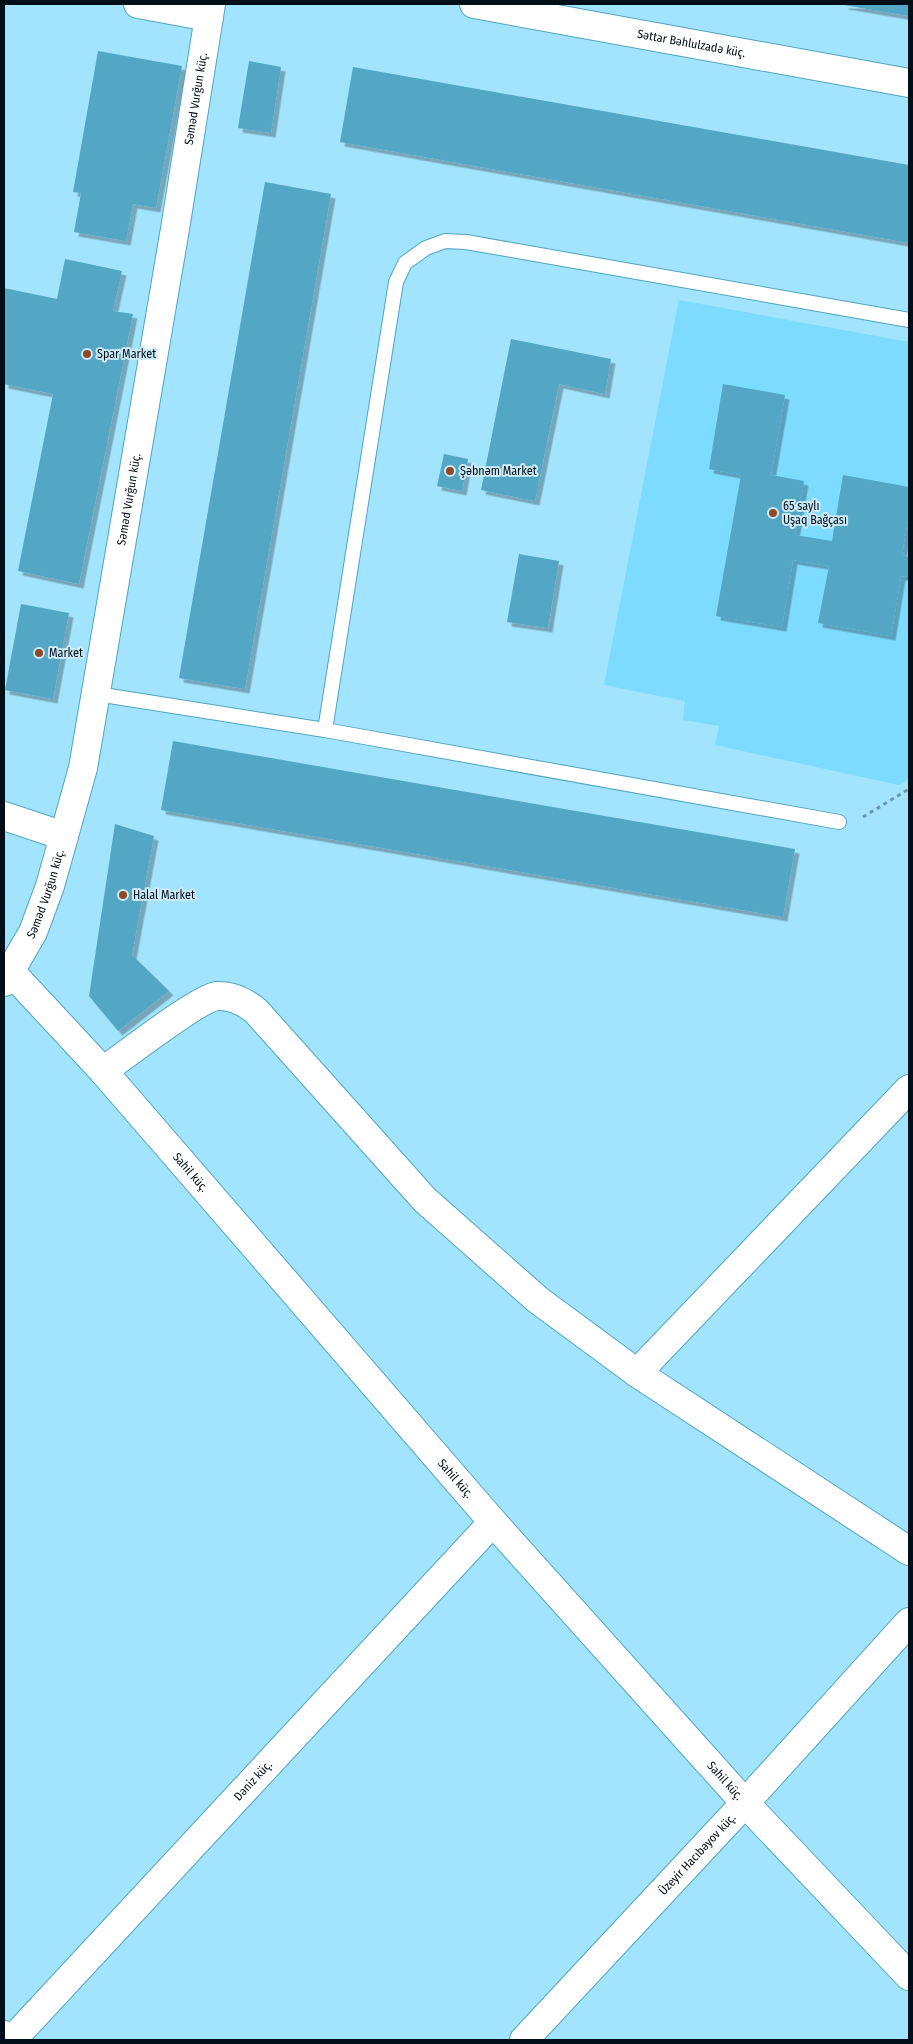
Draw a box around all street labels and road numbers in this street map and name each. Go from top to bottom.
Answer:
street label: Səttar Bəhlulzadə küç. [636,27,747,60]
street label: Səməd Vurğun küç. [182,51,210,146]
street label: Səməd Vurğun küç. [114,452,144,546]
street label: Səməd Vurğun küç. [24,847,67,941]
street label: Sahil küç. [170,1150,211,1195]
street label: Sahil küç. [435,1456,476,1501]
street label: Dәniz küç. [231,1757,275,1804]
street label: Sahil küç. [704,1759,746,1803]
street label: Üzeyir Hacıbəyov küç. [654,1810,739,1898]

